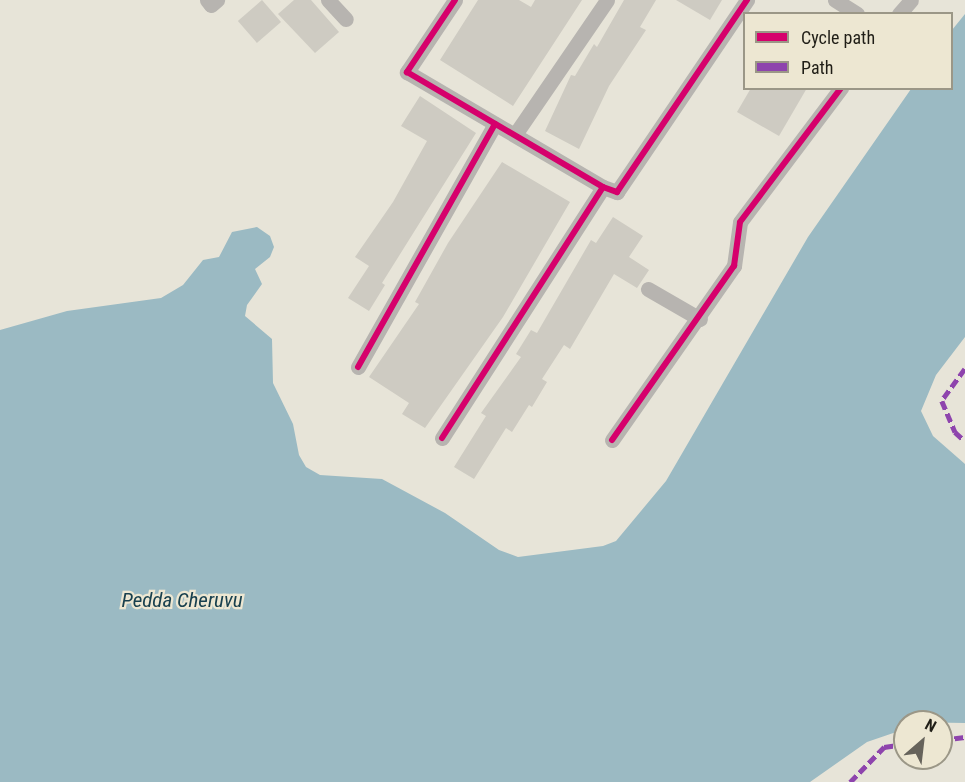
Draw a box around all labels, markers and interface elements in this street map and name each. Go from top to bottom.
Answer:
legend [743,12,953,90]
text: Cycle path [801,27,875,48]
text: Path [801,57,834,78]
water label: Pedda Cheruvu [122,587,242,613]
north arrow [893,710,953,770]
text: N [922,715,940,736]

